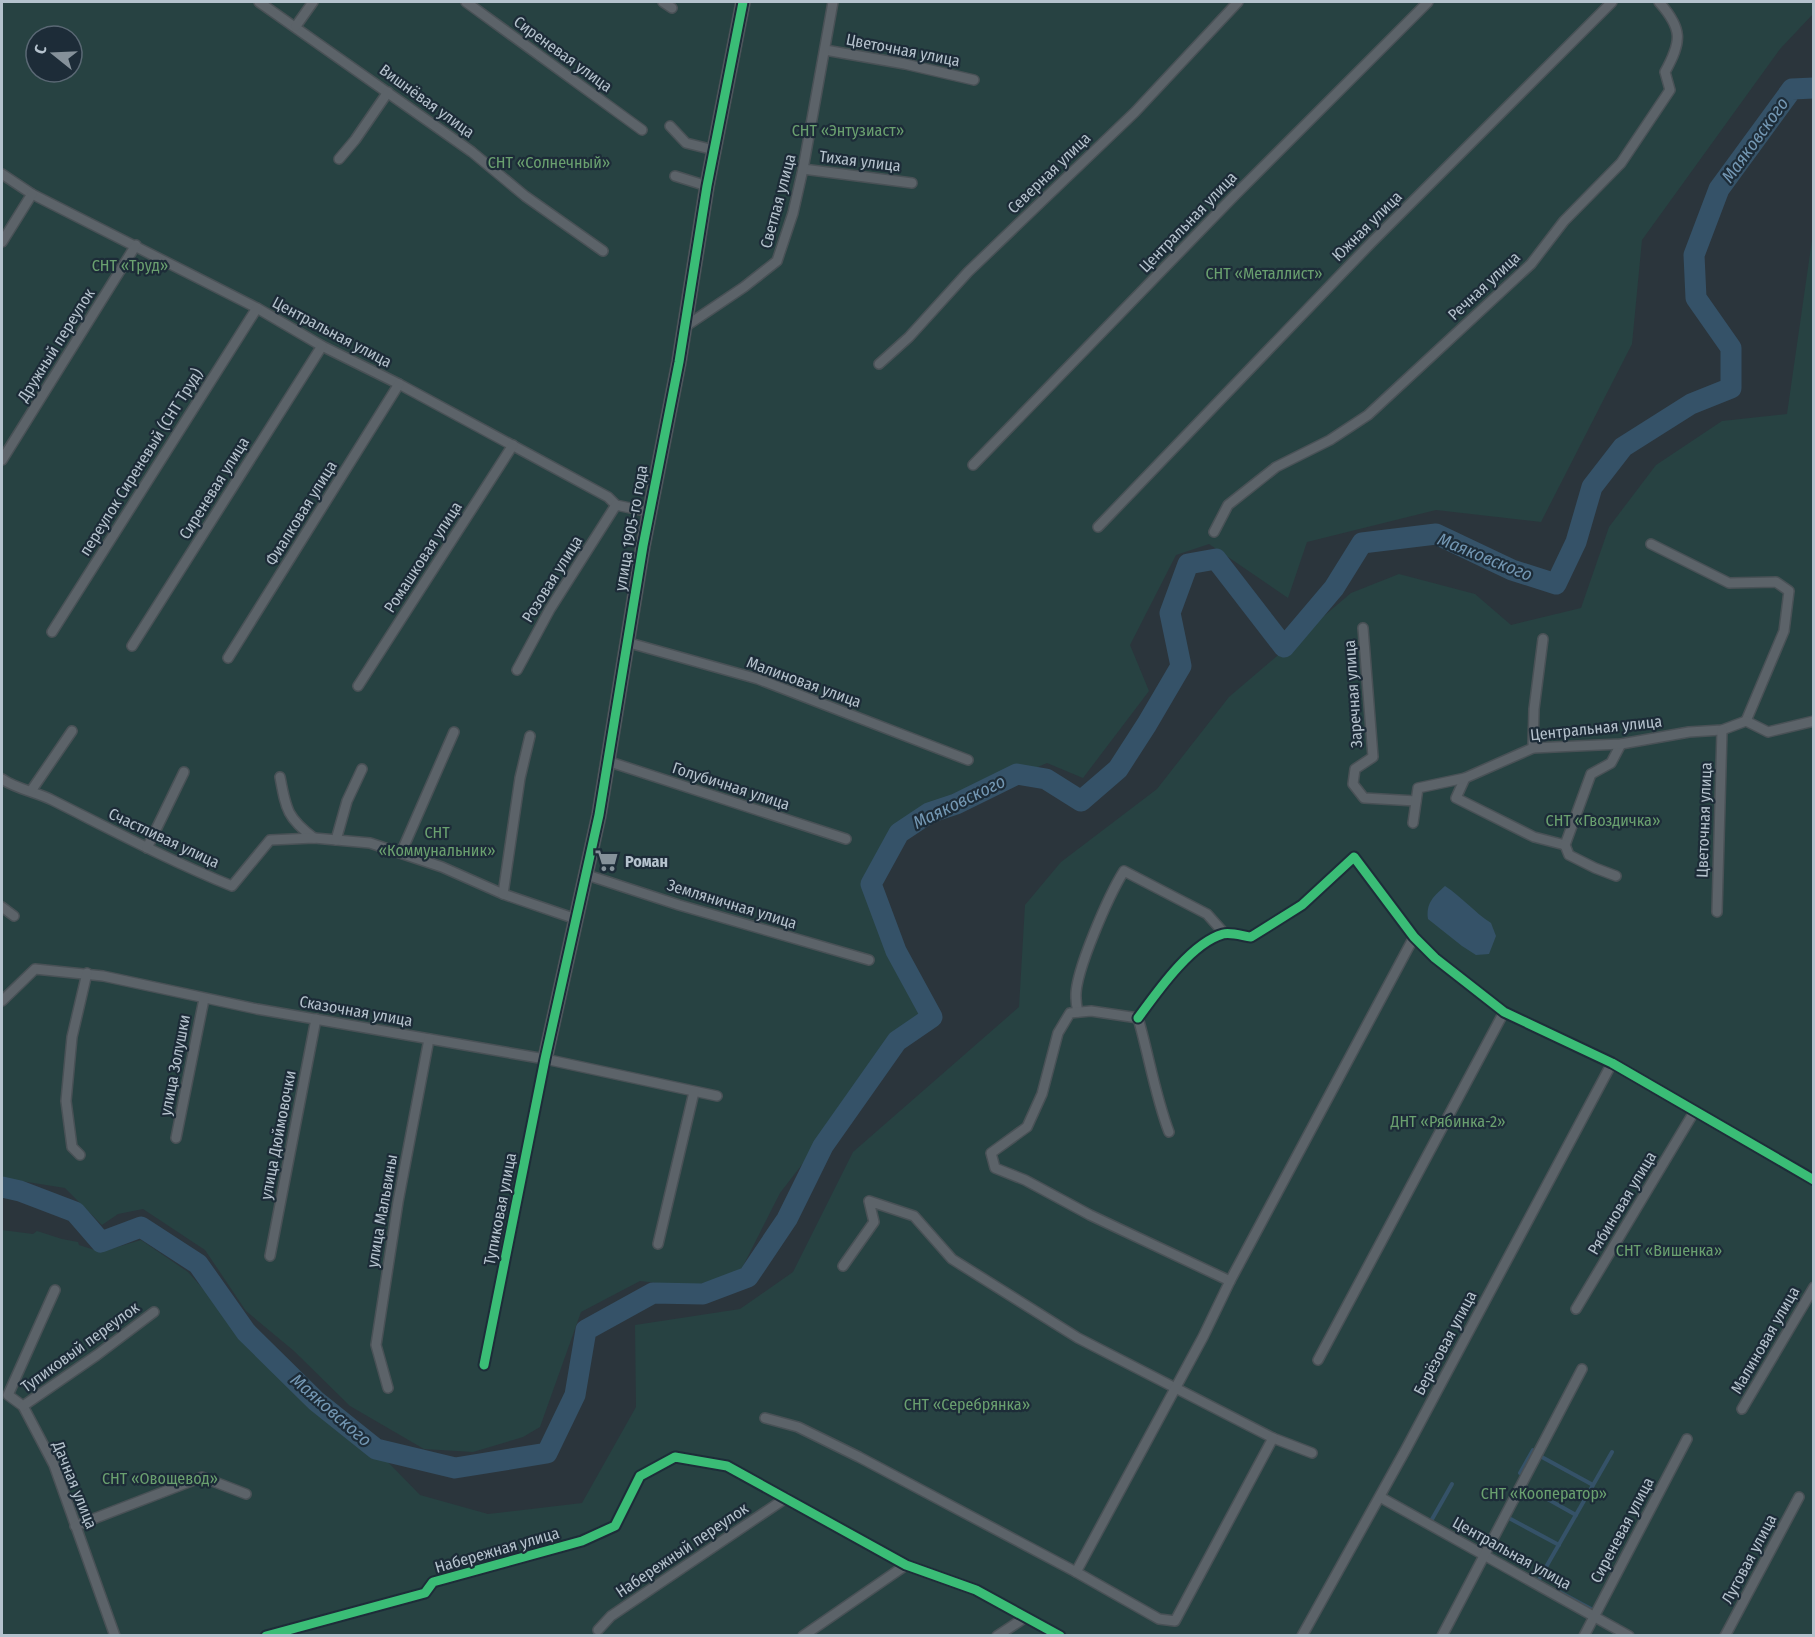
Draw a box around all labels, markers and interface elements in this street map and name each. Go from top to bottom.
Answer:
street label: Сиреневая улица [510,12,616,96]
north arrow [24,24,84,84]
street label: Цветочная улица [844,30,962,70]
text: С [30,42,51,56]
street label: Вишнёвая улица [376,60,478,142]
water label: Маяковского [1717,93,1793,187]
park label: СНТ «Энтузиаст» [792,121,904,140]
street label: Северная улица [1003,128,1095,217]
street label: Тихая улица [818,147,902,175]
street label: Светлая улица [756,152,800,250]
park label: СНТ «Солнечный» [488,153,610,172]
street label: Центральная улица [1135,168,1241,276]
street label: Южная улица [1328,187,1406,265]
street label: Речная улица [1444,248,1524,324]
park label: СНТ «Труд» [92,256,168,275]
park label: СНТ «Металлист» [1205,264,1323,283]
street label: Дружный переулок [13,284,99,406]
street label: Центральная улица [269,292,395,372]
street label: переулок Сиреневый (СНТ Труд) [75,365,207,559]
street label: Сиреневая улица [175,433,253,543]
street label: Фиалковая улица [261,457,341,569]
street label: улица 1905-го года [611,463,651,592]
street label: Ромашковая улица [380,498,466,616]
water label: Маяковского [1434,528,1536,586]
street label: Розовая улица [518,532,586,626]
street label: Заречная улица [1340,639,1366,748]
street label: Малиновая улица [744,652,864,712]
street label: Центральная улица [1529,712,1663,744]
street label: Голубичная улица [670,758,792,814]
street label: Цветочная улица [1692,762,1716,878]
water label: Маяковского [909,770,1009,834]
street label: Счастливая улица [106,804,223,872]
park label: СНТ «Гвоздичка» [1546,811,1660,830]
park label: СНТ «Коммунальник» [378,823,496,860]
supermarket icon: Роман [594,848,620,874]
place label: Роман [625,852,668,871]
street label: Земляничная улица [665,875,799,933]
street label: Сказочная улица [298,992,414,1030]
street label: улица Золушки [156,1013,194,1117]
street label: улица Дюймовочки [256,1069,300,1201]
park label: ДНТ «Рябинка-2» [1390,1112,1505,1131]
street label: Рябиновая улица [1584,1148,1660,1258]
street label: Тупиковая улица [480,1151,520,1267]
street label: улица Мальвины [363,1153,401,1269]
park label: СНТ «Вишенка» [1616,1241,1722,1260]
street label: Малиновая улица [1727,1283,1803,1397]
street label: Берёзовая улица [1410,1288,1481,1398]
street label: Тупиковый переулок [17,1297,143,1396]
water label: Маяковского [286,1369,376,1451]
park label: СНТ «Серебрянка» [904,1395,1030,1414]
street label: Дачная улица [48,1437,101,1532]
park label: СНТ «Овощевод» [102,1469,218,1488]
street label: Сиреневая улица [1586,1474,1658,1586]
park label: СНТ «Кооператор» [1481,1484,1607,1503]
street label: Набережный переулок [612,1498,752,1601]
street label: Луговая улица [1718,1511,1781,1607]
street label: Центральная улица [1449,1513,1575,1594]
street label: Набережная улица [433,1523,561,1577]

